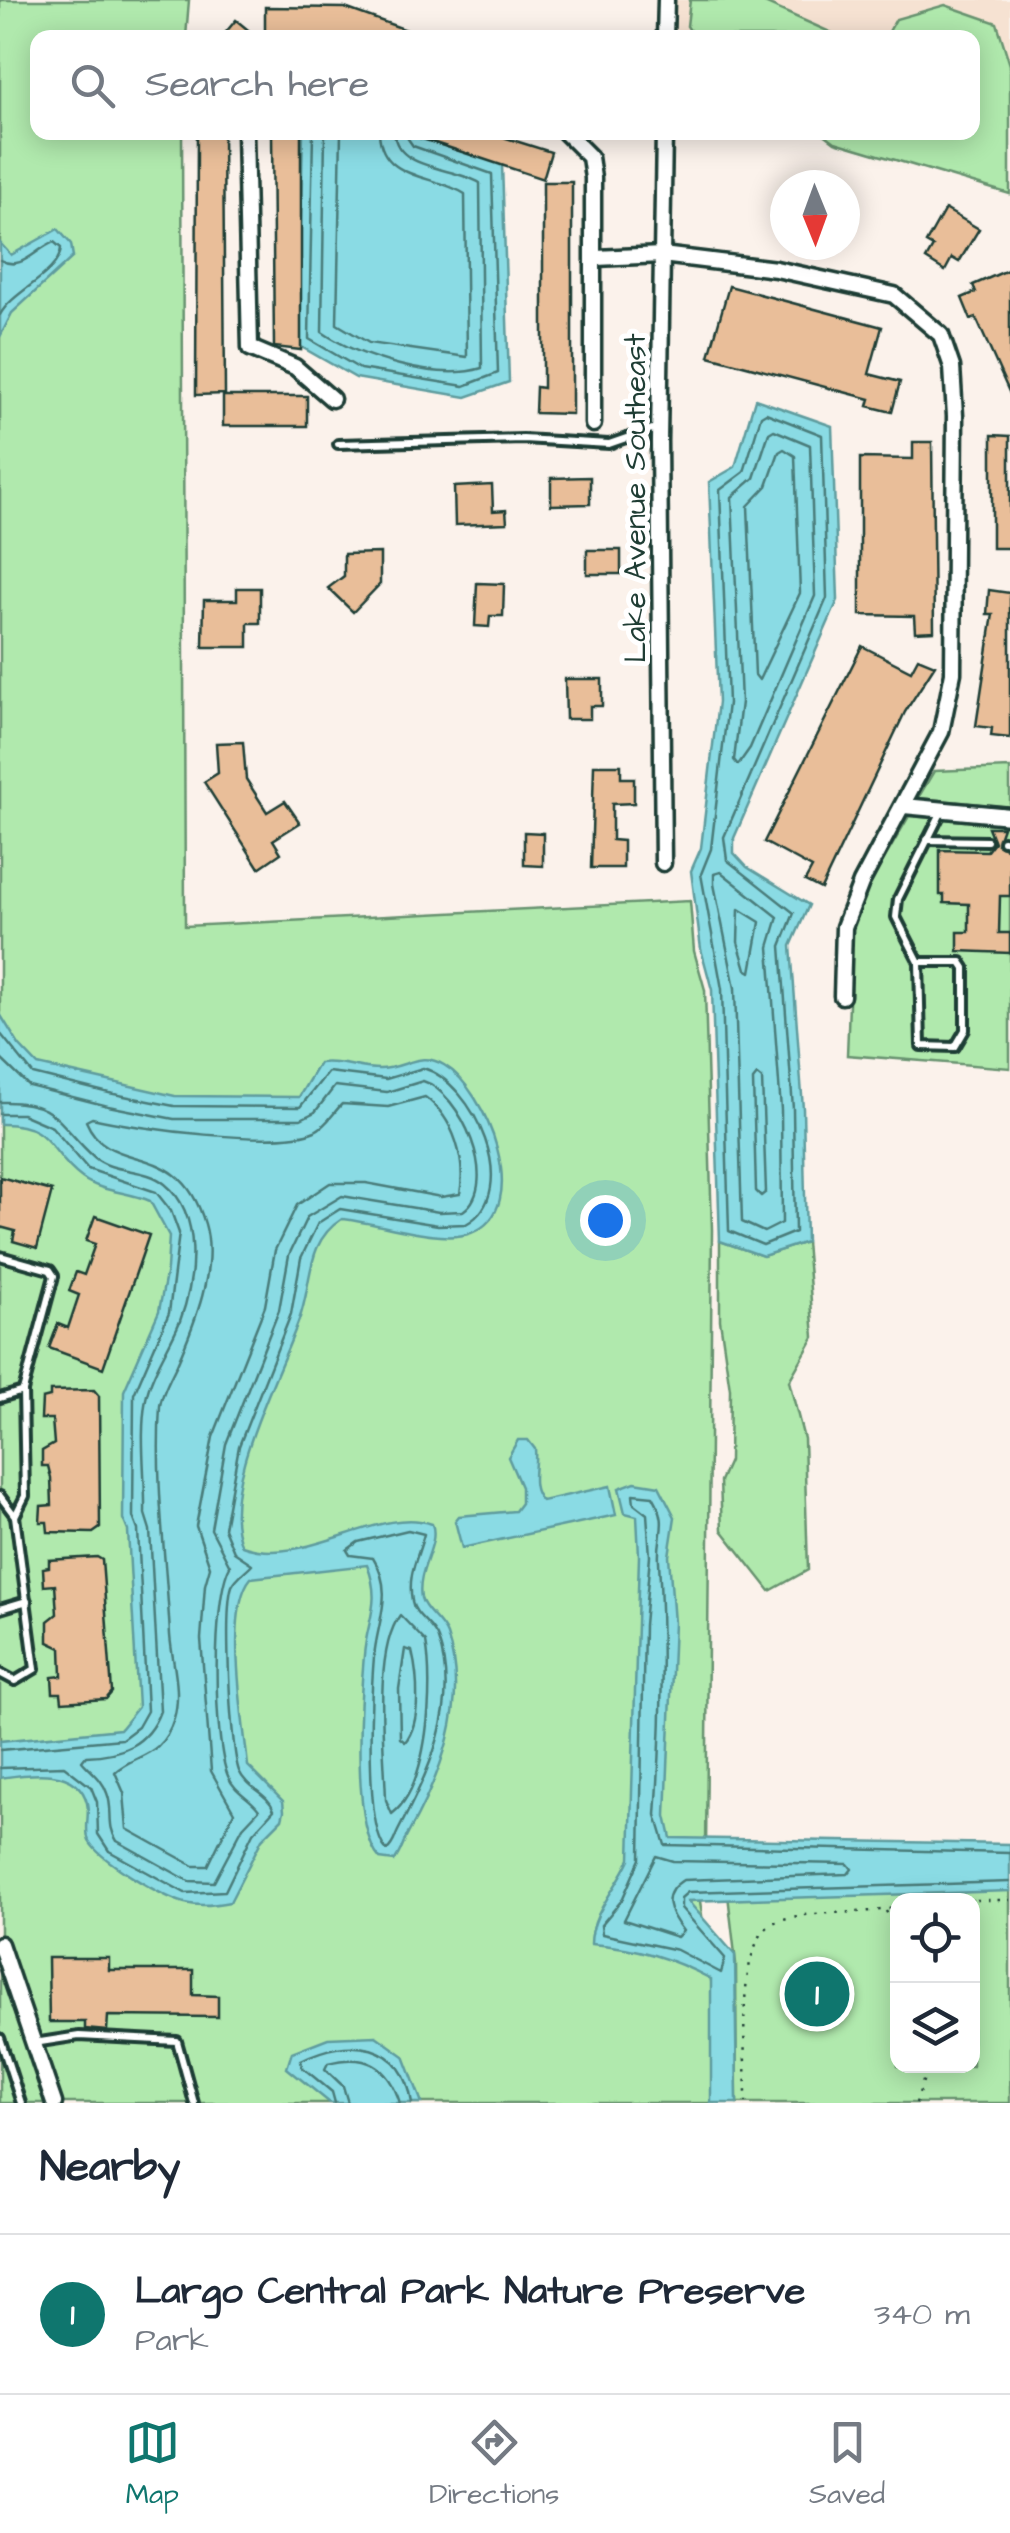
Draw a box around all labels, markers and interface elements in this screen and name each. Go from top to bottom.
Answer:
search box [30,30,980,140]
icon: search [65,58,120,113]
text: Search here [145,59,369,111]
north arrow [770,170,860,260]
street label: Lake Avenue Southeast [615,333,657,663]
your location [580,1195,631,1246]
map controls [890,1893,980,2073]
button: locate [890,1893,980,1983]
pin: 1 [784,1956,850,2032]
button: layers [890,1983,980,2073]
text: Nearby [40,2139,180,2197]
text: Largo Central Park Nature Preserve [135,2266,805,2318]
text: 1 [70,2292,75,2337]
text: 340 m [874,2292,970,2337]
text: Park [135,2318,209,2363]
tab: Map [125,2415,180,2514]
tab: Directions [429,2415,559,2514]
tab: Saved [809,2415,885,2514]

